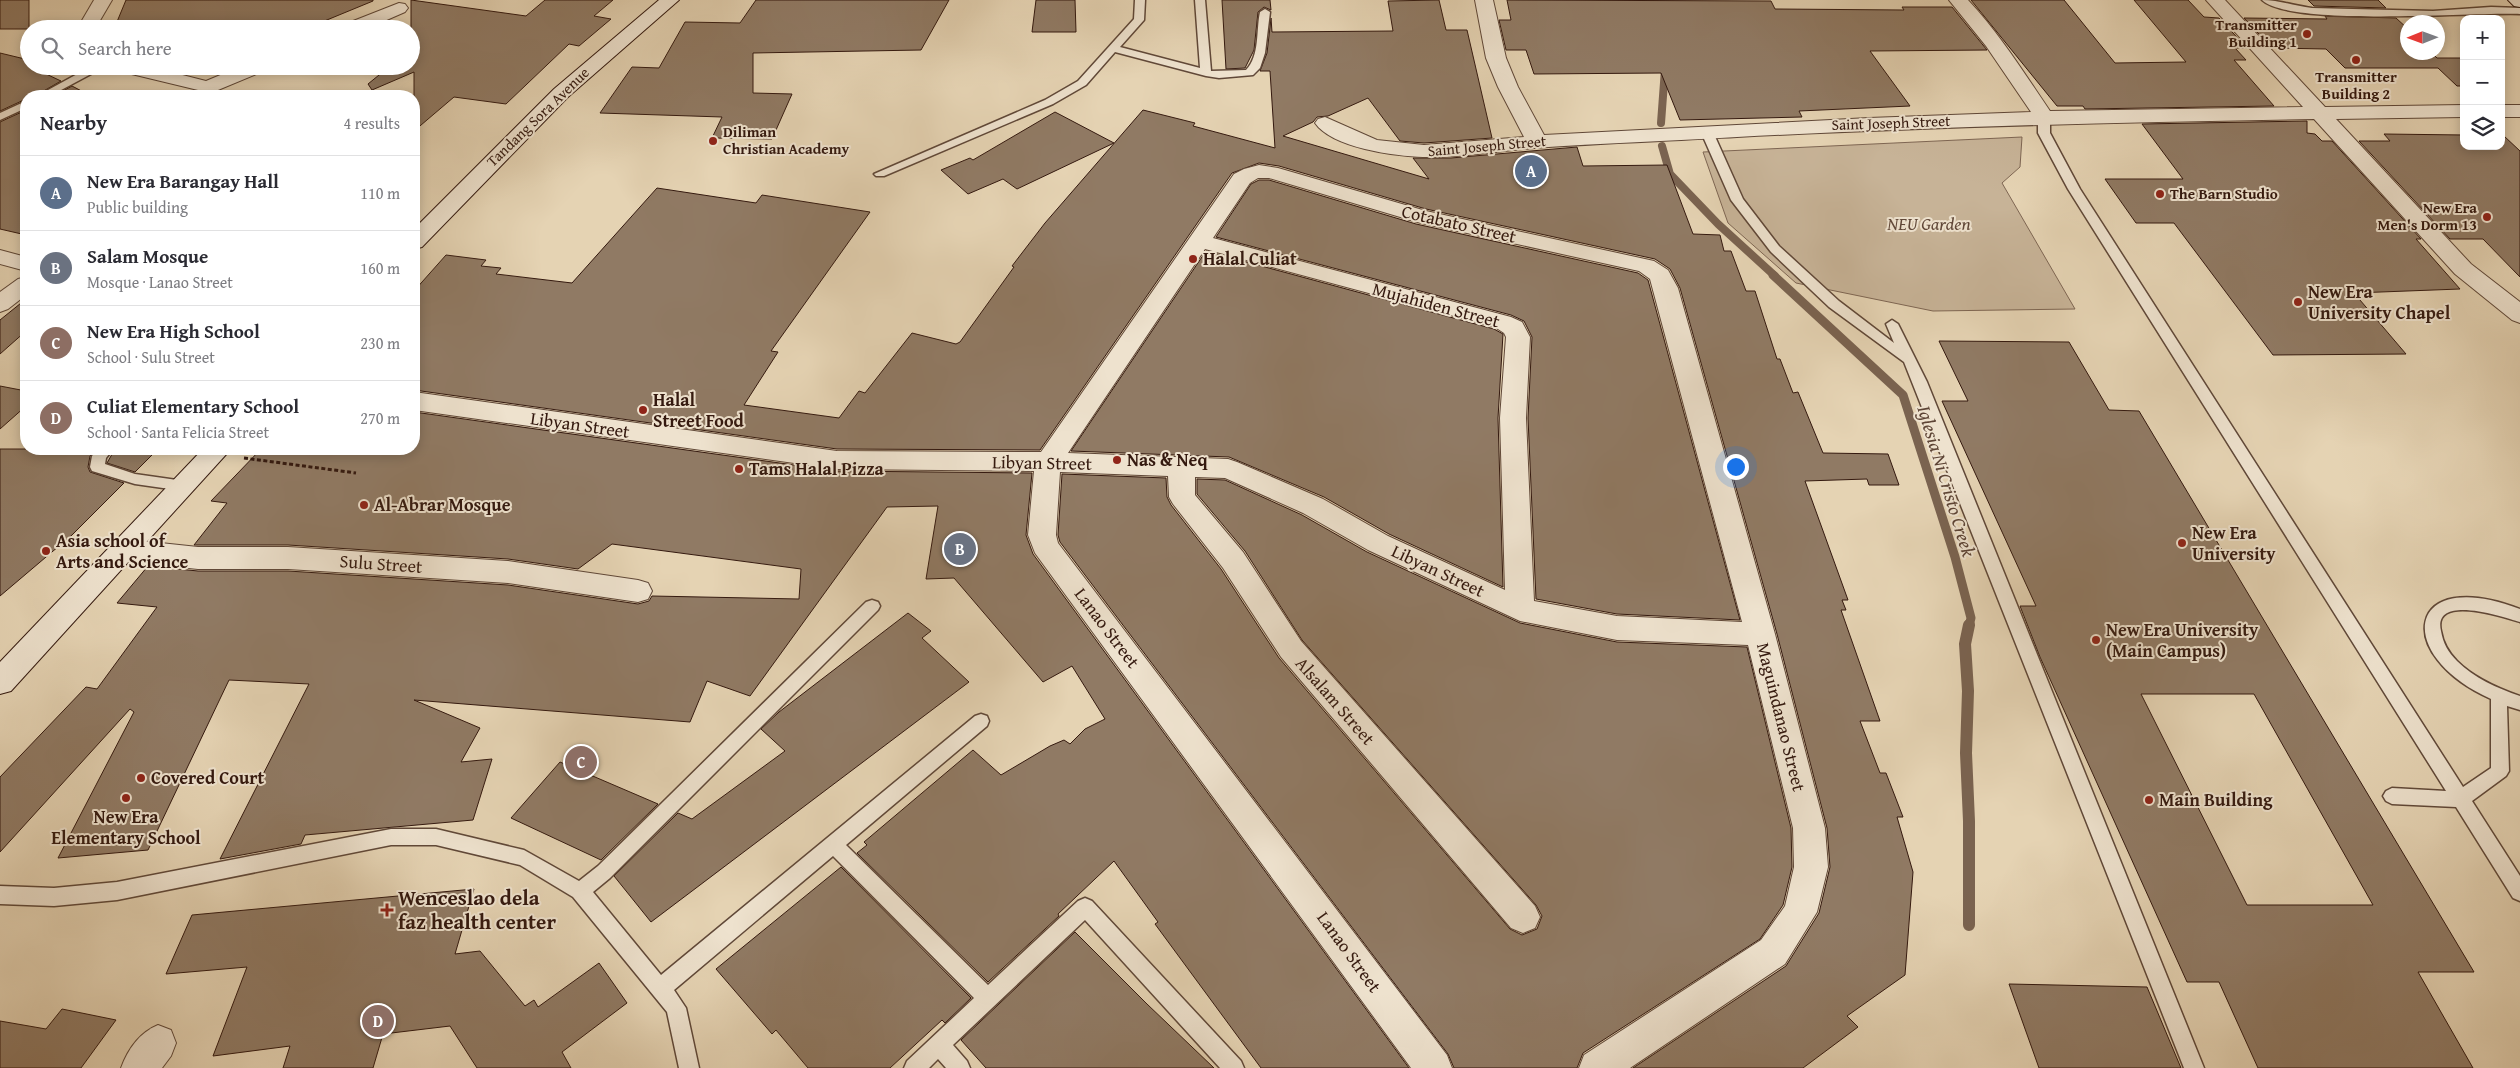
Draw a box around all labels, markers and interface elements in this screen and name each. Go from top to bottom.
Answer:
place label: Transmitter Building 1 [2215,14,2297,52]
north arrow [2400,15,2445,60]
map controls [2460,15,2505,150]
button: + [2460,15,2505,60]
search box [20,20,420,75]
marker: Transmitter Building 1 [2301,28,2313,40]
icon: search [38,34,66,62]
text: Search here [78,34,172,62]
marker: Transmitter Building 2 [2350,54,2362,66]
button: − [2460,60,2505,105]
street label: Tandang Sora Avenue [482,62,594,171]
place label: Transmitter Building 2 [2315,66,2397,104]
button: layers [2460,105,2505,150]
text: Nearby [40,107,107,138]
street label: Saint Joseph Street [1831,110,1951,135]
text: 4 results [343,111,400,135]
place label: Diliman Christian Academy [723,121,850,159]
street label: Saint Joseph Street [1427,130,1548,161]
marker: Diliman Christian Academy [707,135,719,147]
pin: A [1515,152,1547,190]
text: New Era Barangay Hall [87,167,279,195]
text: A [51,181,61,205]
text: 110 m [360,181,400,205]
place label: The Barn Studio [2170,183,2278,204]
marker: The Barn Studio [2154,188,2166,200]
text: Public building [87,195,188,219]
street label: Cotabato Street [1399,197,1520,250]
place label: New Era Men's Dorm 13 [2378,197,2477,235]
park label: NEU Garden [1886,210,1971,237]
marker: New Era Men's Dorm 13 [2481,211,2493,223]
text: Salam Mosque [87,242,208,270]
place label: Halal Culiat [1203,245,1297,272]
marker: Halal Culiat [1187,253,1199,265]
text: B [51,256,61,280]
text: 160 m [360,256,400,280]
text: Mosque · Lanao Street [87,270,233,294]
street label: Mujahiden Street [1370,275,1503,335]
place label: New Era University Chapel [2308,278,2451,326]
marker: New Era University Chapel [2292,296,2304,308]
text: New Era High School [87,317,260,345]
text: C [51,331,61,355]
text: 230 m [360,331,400,355]
text: School · Sulu Street [87,345,215,369]
place label: Halal Street Food [653,386,744,434]
text: Culiat Elementary School [87,392,299,420]
water label: Iglesia Ni Cristo Creek [1911,402,1983,560]
street label: Libyan Street [529,404,632,445]
marker: Halal Street Food [637,404,649,416]
text: D [51,406,61,430]
text: 270 m [360,406,400,430]
text: School · Santa Felicia Street [87,420,269,444]
place label: Nas & Neq [1127,446,1207,473]
street label: Libyan Street [992,448,1093,477]
marker: Nas & Neq [1111,454,1123,466]
your location [1723,454,1749,480]
place label: Tams Halal Pizza [749,455,885,482]
marker: Tams Halal Pizza [733,463,745,475]
place label: Al-Abrar Mosque [374,491,511,518]
marker: Al-Abrar Mosque [358,499,370,511]
place label: New Era University [2192,519,2276,567]
place label: Asia school of Arts and Science [56,527,189,575]
pin: B [944,530,976,568]
street label: Libyan Street [1387,537,1490,604]
marker: New Era University [2176,537,2188,549]
marker: Asia school of Arts and Science [40,545,52,557]
street label: Sulu Street [339,547,424,580]
street label: Lanao Street [1068,582,1147,674]
place label: New Era University (Main Campus) [2106,616,2259,664]
marker: New Era University (Main Campus) [2090,634,2102,646]
street label: Maguindanao Street [1750,640,1813,795]
street label: Alsalam Street [1289,651,1382,751]
pin: C [565,743,597,781]
place label: Covered Court [151,764,265,791]
marker: Covered Court [135,772,147,784]
place label: Main Building [2159,786,2273,813]
marker: New Era Elementary School [120,792,132,804]
marker: Main Building [2143,794,2155,806]
place label: New Era Elementary School [51,803,201,851]
place label: Wenceslao dela faz health center [398,882,556,937]
marker: Wenceslao dela faz health center [380,903,394,917]
street label: Lanao Street [1311,906,1388,998]
pin: D [362,1002,394,1040]

